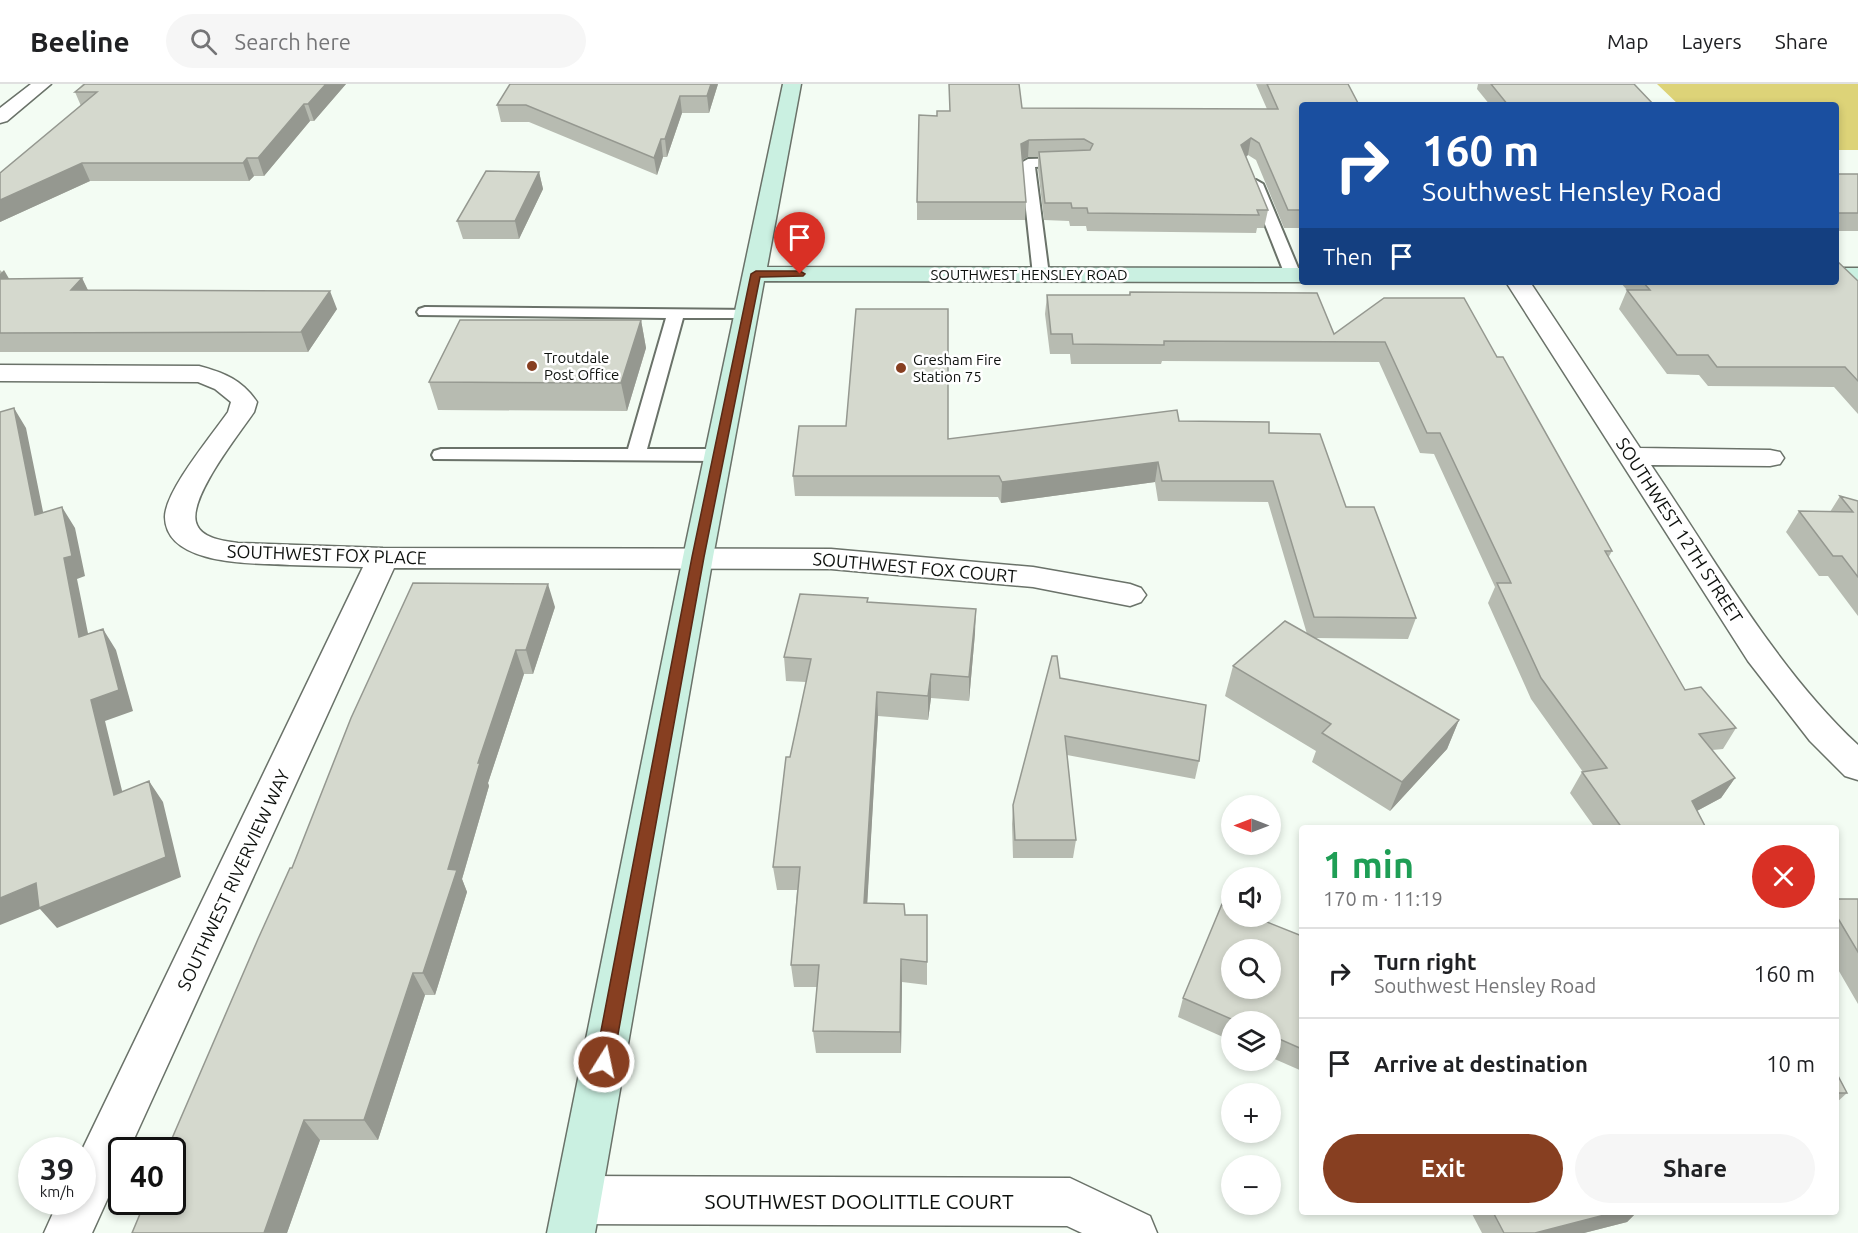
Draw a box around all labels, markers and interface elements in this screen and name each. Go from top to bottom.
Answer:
search box [166,14,586,68]
icon: search [187,25,220,58]
text: Beeline [30,26,130,57]
text: Search here [235,29,351,54]
text: Map [1607,29,1648,53]
text: Layers [1681,29,1742,53]
text: Share [1775,29,1828,53]
icon: right [1323,126,1401,204]
text: 160 m [1422,127,1539,174]
text: Southwest Hensley Road [1422,176,1722,206]
pin [774,212,825,274]
icon: arrive [783,221,816,254]
icon: arrive [1385,240,1418,273]
text: Then [1323,244,1373,269]
street label: SOUTHWEST HENSLEY ROAD [930,266,1128,283]
place label: Troutdale Post Office [544,349,619,383]
place label: Gresham Fire Station 75 [913,351,1002,385]
marker: Troutdale Post Office [525,359,539,373]
marker: Gresham Fire Station 75 [894,361,908,375]
street label: SOUTHWEST 12TH STREET [1613,434,1747,626]
street label: SOUTHWEST FOX PLACE [227,541,427,567]
street label: SOUTHWEST FOX COURT [812,548,1018,586]
street label: SOUTHWEST RIVERVIEW WAY [173,766,293,994]
north arrow [1221,795,1281,855]
map controls [1221,795,1281,1215]
text: 1 min [1323,844,1414,885]
button: close [1752,845,1815,908]
button: sound [1221,867,1281,927]
text: 170 m · 11:19 [1323,887,1443,910]
button: search [1221,939,1281,999]
text: Turn right [1374,949,1476,974]
icon: right [1323,957,1356,990]
text: 160 m [1754,961,1815,986]
text: Southwest Hensley Road [1374,974,1596,997]
button: layers [1221,1011,1281,1071]
position arrow [572,1030,636,1094]
icon: arrive [1323,1047,1356,1080]
text: Arrive at destination [1374,1051,1588,1076]
text: 10 m [1766,1051,1815,1076]
button: + [1221,1083,1281,1143]
button: Exit [1323,1134,1563,1203]
button: Share [1575,1134,1815,1203]
speed limit sign: 40 [108,1137,186,1215]
text: 39 [40,1152,74,1186]
button: − [1221,1155,1281,1215]
text: km/h [40,1183,74,1200]
street label: SOUTHWEST DOOLITTLE COURT [704,1189,1014,1213]

